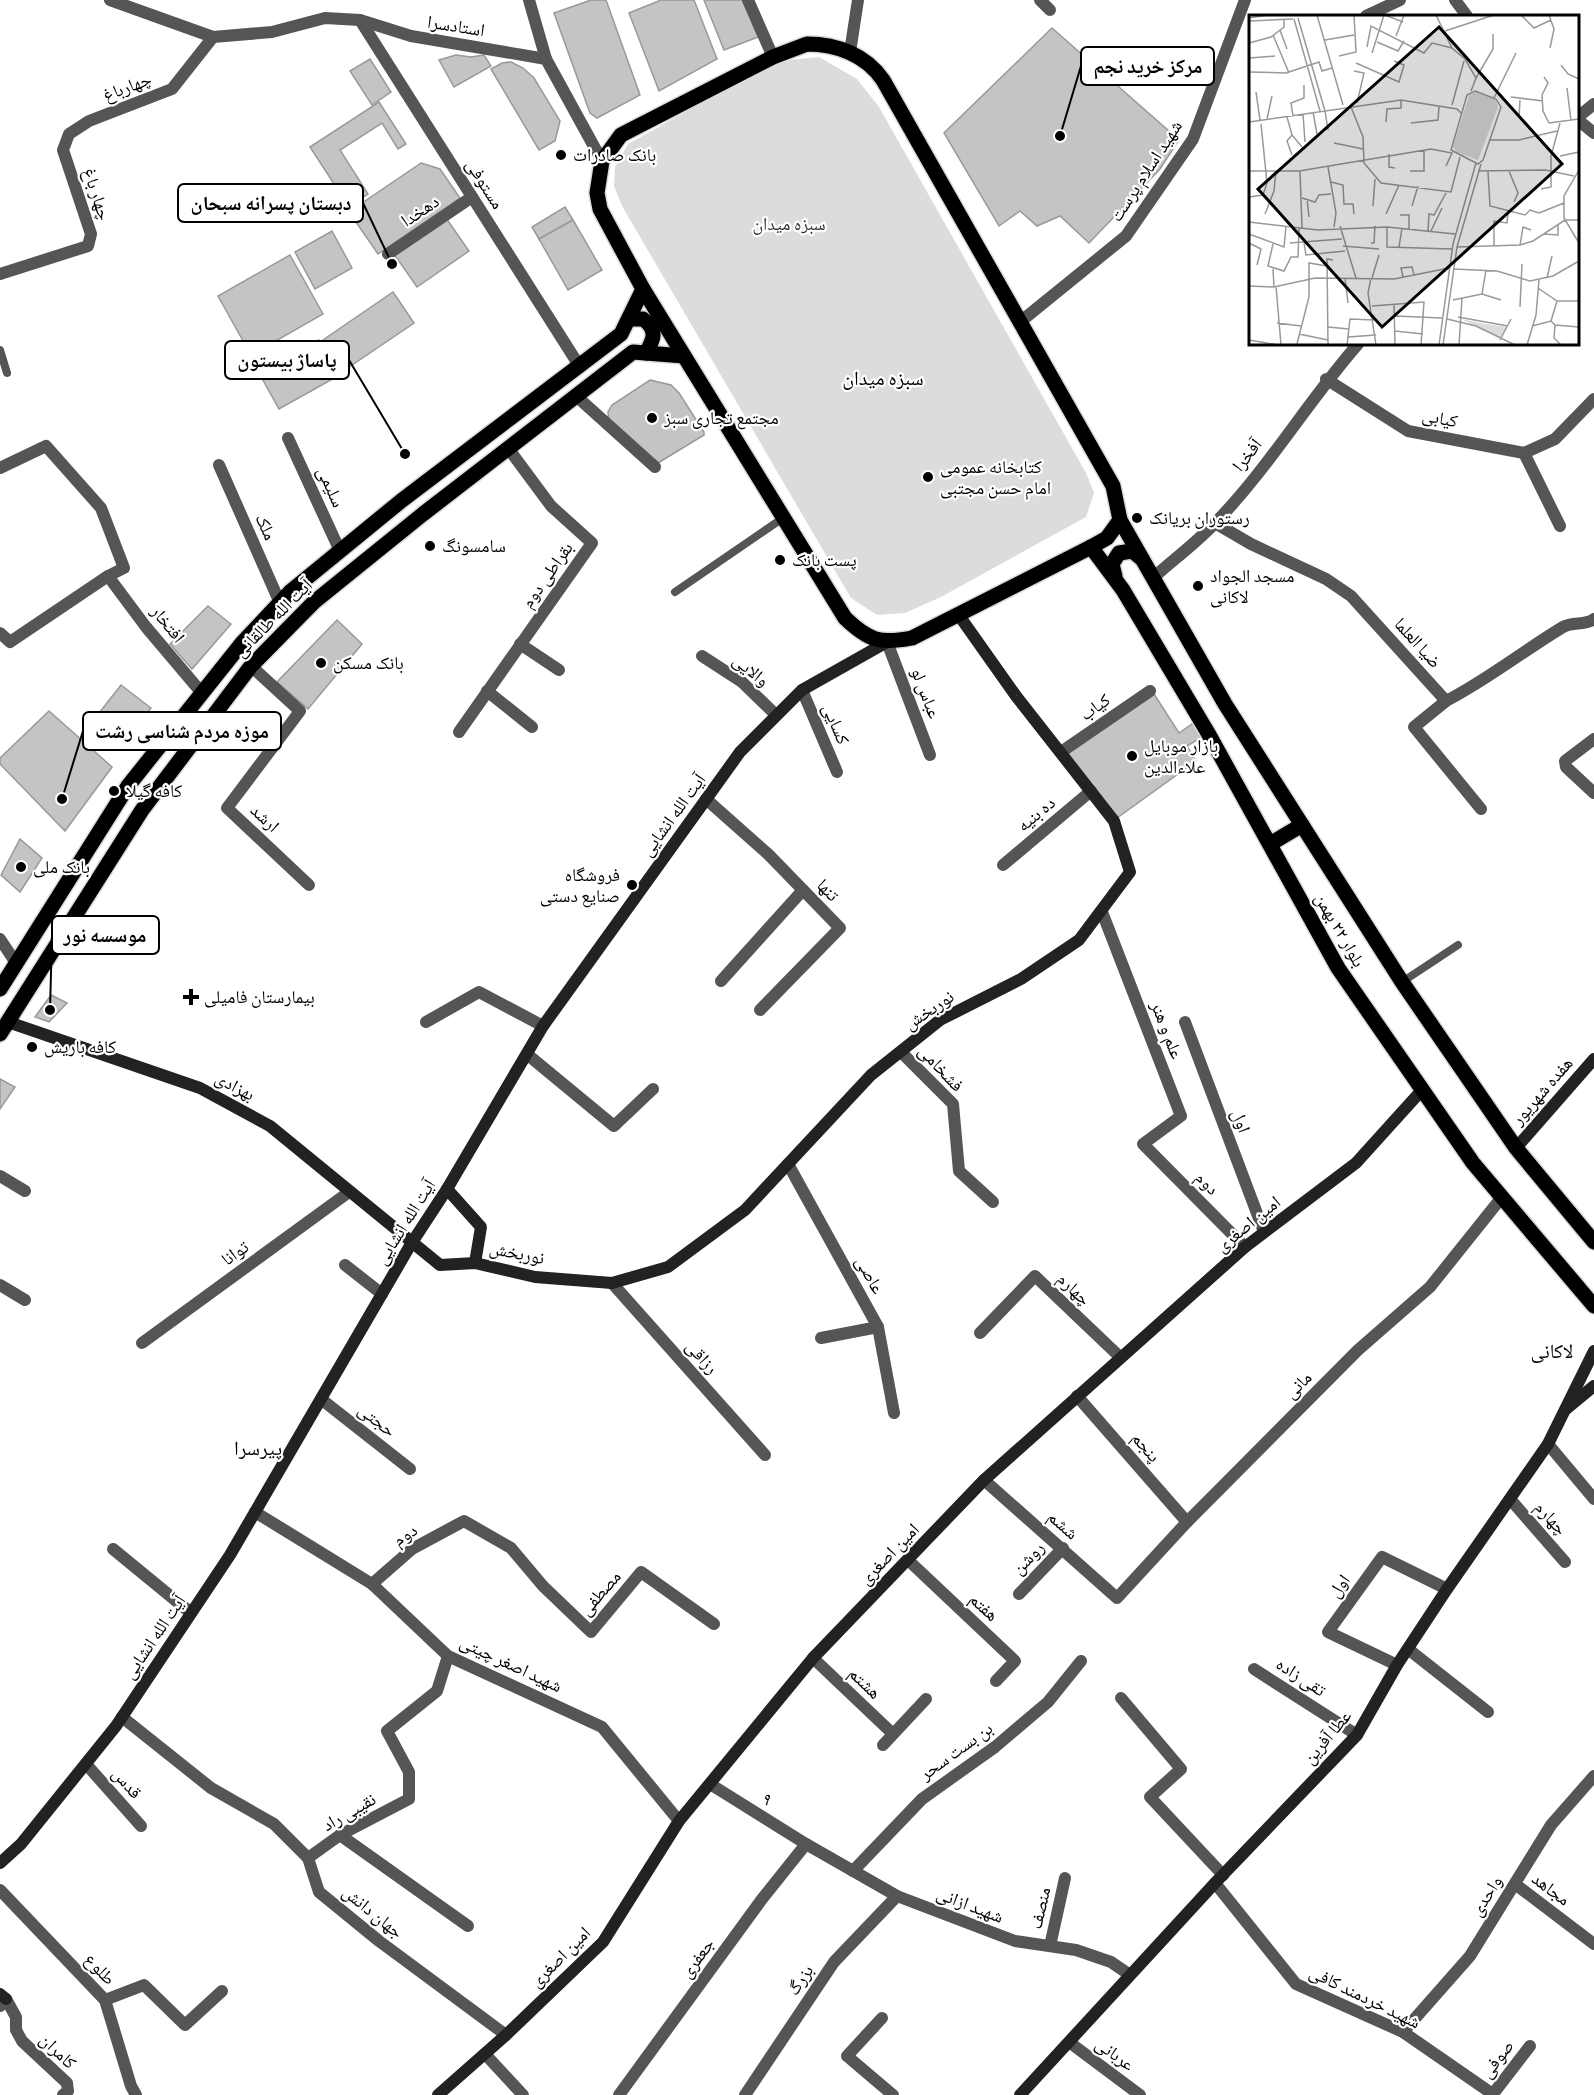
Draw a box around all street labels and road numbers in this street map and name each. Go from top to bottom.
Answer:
street label: استادسرا [426,10,487,40]
street label: چهارباغ [99,67,154,106]
street label: شهید اسلام پرست [1104,116,1188,226]
street label: مستوفی [461,154,510,213]
street label: چهار باغ [78,165,117,223]
street label: دهخدا [396,189,443,231]
street label: کیابی [1420,403,1460,432]
street label: آفخرا [1227,433,1266,475]
street label: سلیمی [312,463,351,511]
street label: ملک [251,510,282,543]
street label: بقراطی دوم [515,537,579,613]
street label: آیت الله طالقانی [229,573,317,662]
street label: افتخار [146,599,190,647]
street label: ضیا العلما [1390,612,1447,672]
street label: والایی [728,648,774,691]
street label: عباس لو [906,664,947,722]
street label: کیاب [1075,688,1115,725]
street label: کسایی [818,700,856,748]
street label: آیت الله انشایی [635,768,711,861]
street label: ده بنیه [1012,791,1059,836]
street label: ارشد [247,798,285,836]
street label: تنها [813,873,845,905]
street label: بلوار ۲۲ بهمن [1310,889,1371,971]
street label: نوربخش [899,984,958,1035]
street label: علم و هنر [1145,997,1189,1062]
street label: فشخامی [914,1039,969,1096]
street label: هفده شهریور [1505,1052,1577,1130]
street label: بهزادی [211,1066,259,1106]
street label: اول [1227,1106,1256,1136]
street label: دوم [1190,1166,1224,1200]
street label: آیت الله انشایی [369,1174,440,1269]
street label: امین اصغری [1210,1190,1285,1257]
street label: توانا [216,1235,252,1269]
street label: نوربخش [488,1236,547,1269]
street label: عاصی [851,1252,890,1298]
street label: چهارم [1052,1267,1096,1311]
street label: رزاقی [681,1335,724,1379]
street label: مانی [1279,1366,1316,1403]
street label: حجتی [354,1398,401,1442]
street label: پنجم [1126,1427,1166,1467]
street label: چهارم [1529,1496,1573,1540]
street label: ششم [1043,1505,1083,1545]
street label: دوم [388,1518,422,1552]
street label: امین اصغری [854,1518,924,1589]
street label: روشن [1006,1536,1049,1579]
street label: مصطفی [574,1565,626,1620]
street label: اول [1322,1569,1355,1602]
street label: هفتم [964,1587,1004,1627]
street label: آیت الله انشایی [117,1590,190,1683]
street label: شهید اصغر چیتی [456,1630,566,1697]
street label: تقی زاده [1272,1652,1331,1701]
street label: هشتم [843,1661,887,1705]
street label: عطا آفرین [1297,1705,1356,1769]
street label: بن بست سحر [914,1716,997,1785]
street label: قدس [107,1762,147,1803]
street label: نقیبی راد [318,1787,380,1836]
street label: ۹ [758,1787,777,1810]
street label: مجاهد [1528,1867,1575,1910]
street label: واحدی [1464,1871,1507,1920]
street label: جهان دانش [338,1880,408,1943]
street label: شهید ازانی [933,1881,1007,1928]
street label: منصف [1024,1885,1054,1931]
street label: امین اصغری [524,1921,595,1992]
street label: جعفری [674,1933,719,1982]
street label: طلوع [80,1948,121,1990]
street label: بزرگ [781,1960,818,1999]
street label: شهید خردمند کافی [1306,1960,1425,2033]
street label: کامران [35,2028,82,2074]
street label: عربانی [1091,2032,1140,2076]
street label: صوفی [1474,2035,1519,2083]

